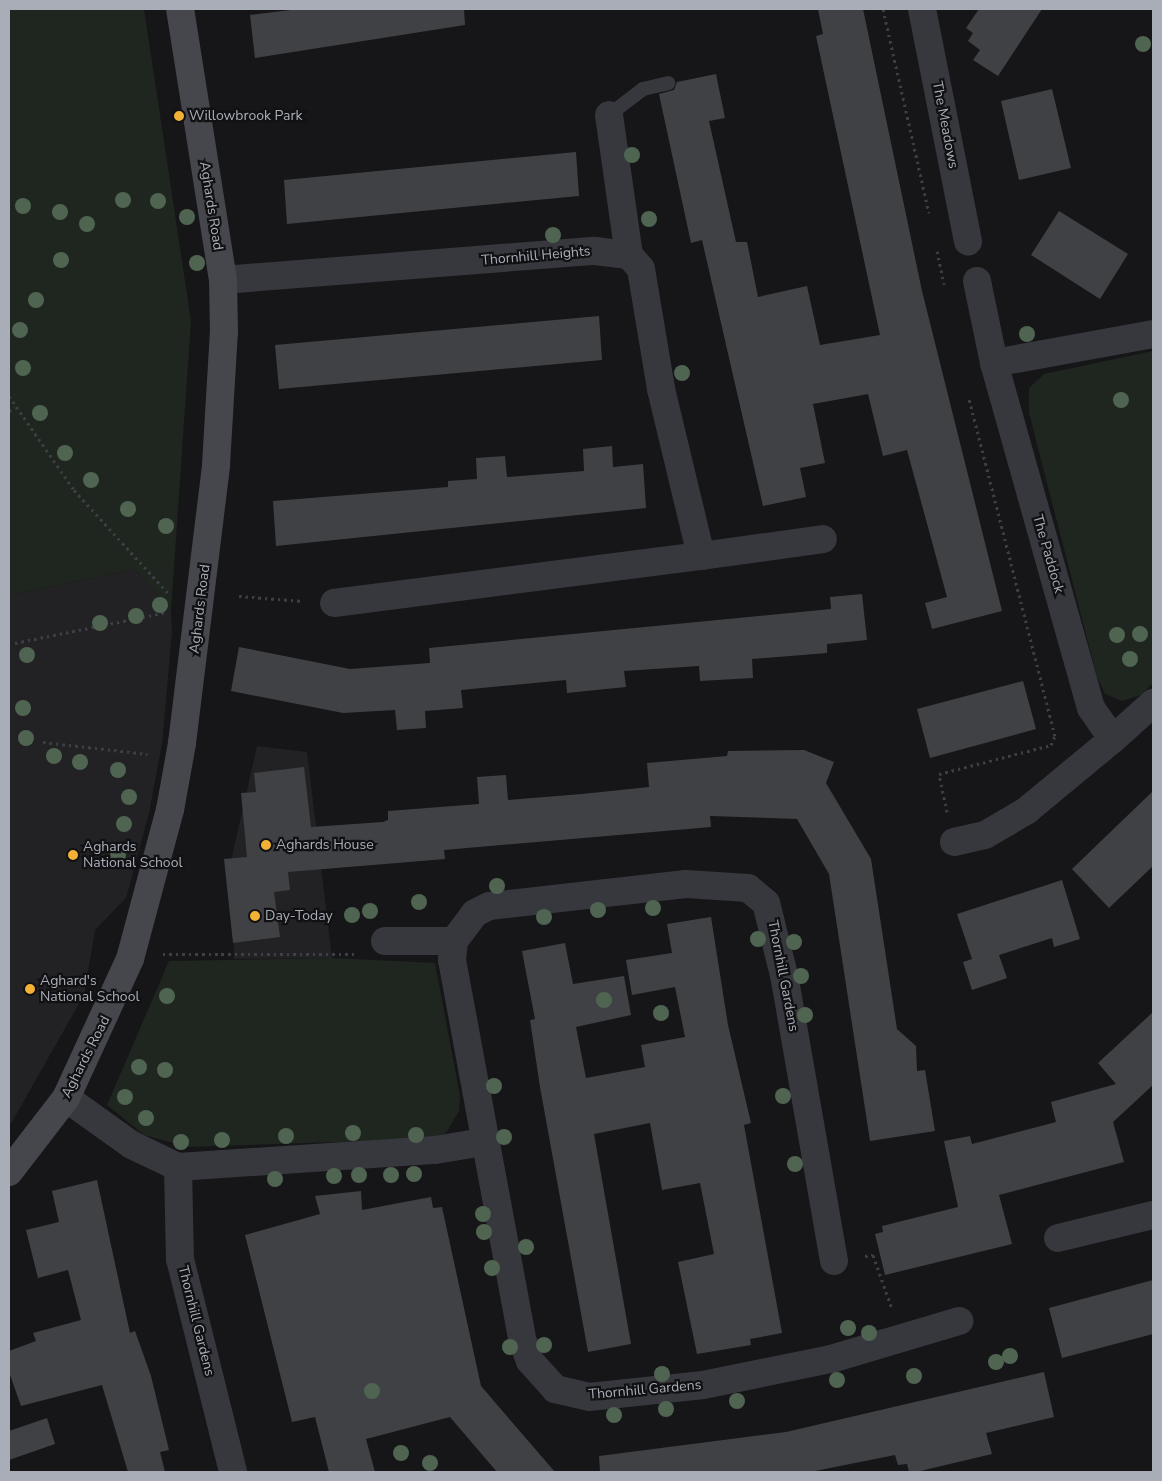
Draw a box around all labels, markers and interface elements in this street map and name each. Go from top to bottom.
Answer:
street label: The Meadows [928,80,962,170]
place label: Willowbrook Park [189,108,303,124]
marker: Willowbrook Park [173,110,185,122]
street label: Aghards Road [196,160,226,252]
street label: Thornhill Heights [481,243,591,269]
street label: The Paddock [1029,513,1067,595]
street label: Aghards Road [186,563,214,655]
place label: Aghards House [276,837,374,853]
place label: Aghards National School [83,839,183,872]
marker: Aghards House [260,839,272,851]
marker: Aghards National School [67,849,79,861]
place label: Day-Today [265,908,333,924]
marker: Day-Today [249,910,261,922]
street label: Thornhill Gardens [764,919,802,1033]
place label: Aghard's National School [40,973,140,1006]
marker: Aghard's National School [24,983,36,995]
street label: Aghards Road [58,1013,114,1101]
street label: Thornhill Gardens [174,1264,218,1378]
street label: Thornhill Gardens [588,1377,702,1403]

